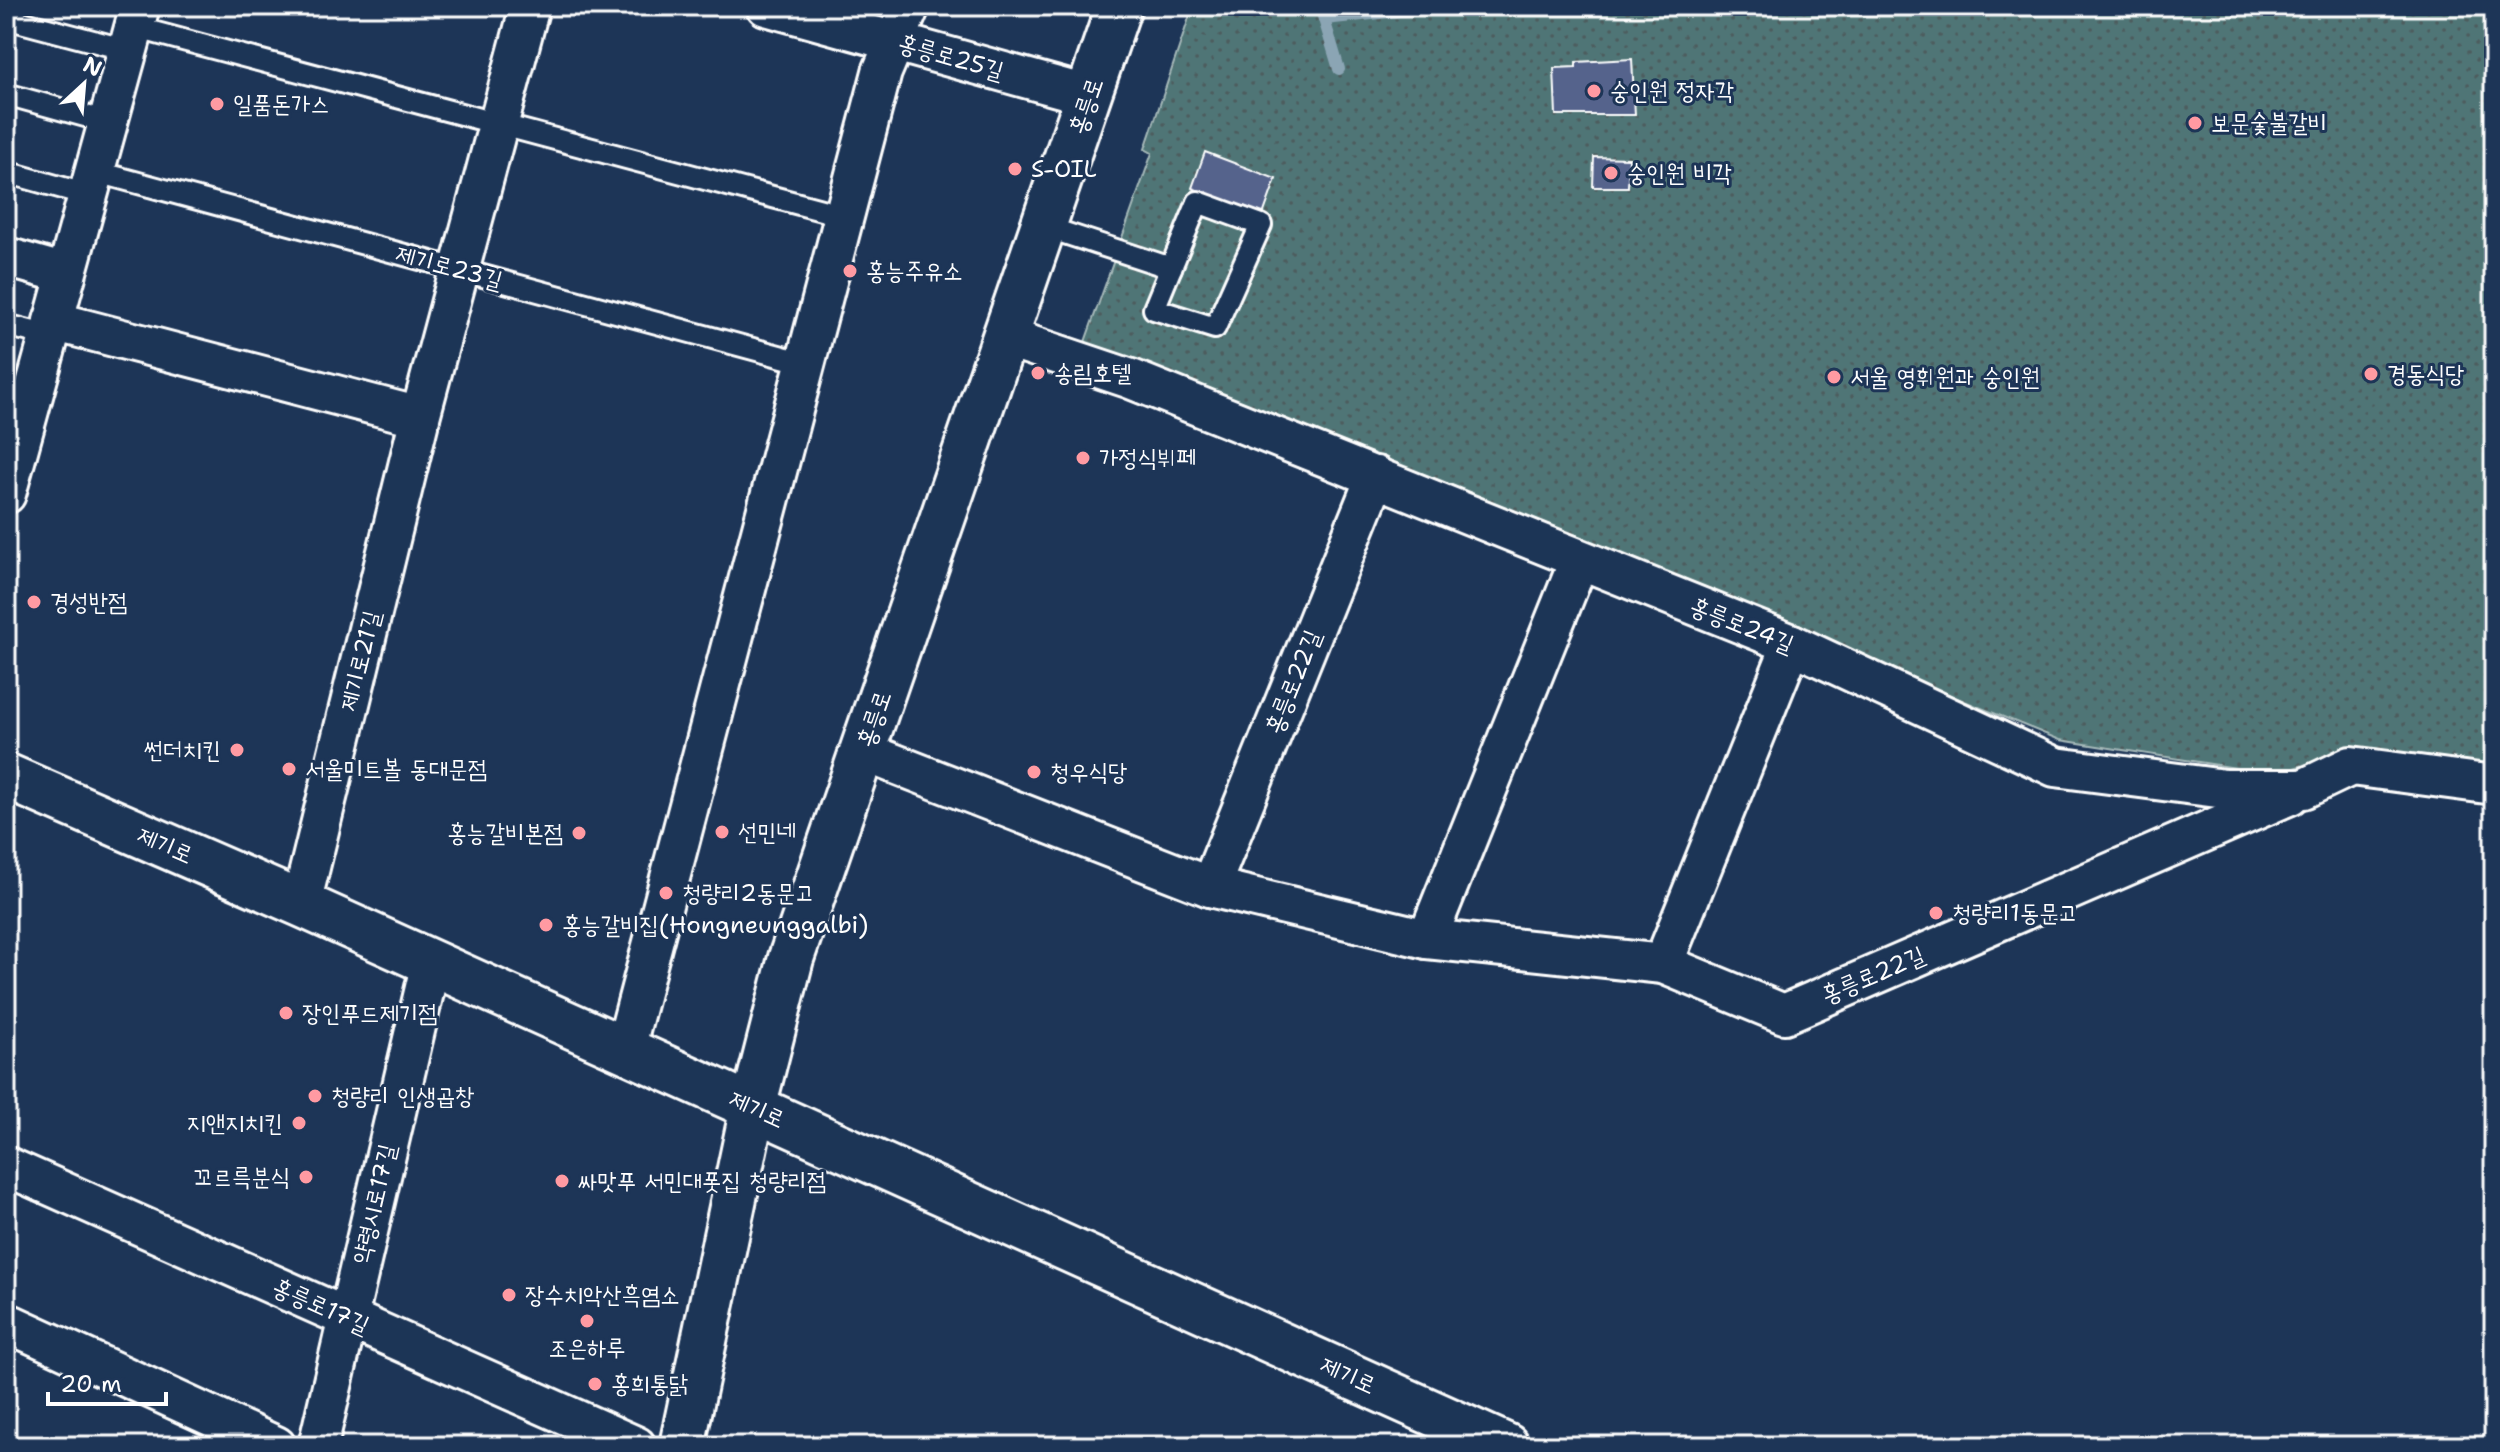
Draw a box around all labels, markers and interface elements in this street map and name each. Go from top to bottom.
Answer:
street label: 홍릉로25길 [895,27,1007,87]
north arrow [44,44,124,124]
text: N [78,50,107,83]
street label: 홍릉로 [1061,73,1111,139]
place label: 숭인원 정자각 [1610,75,1734,107]
marker: 숭인원 정자각 [1585,82,1603,100]
place label: 일품돈가스 [233,88,330,120]
marker: 일품돈가스 [208,95,226,113]
place label: 보문숯불갈비 [2211,107,2327,139]
marker: 보문숯불갈비 [2186,114,2204,132]
place label: S-OIL [1031,153,1097,185]
place label: 숭인원 비각 [1627,157,1732,189]
marker: S-OIL [1006,160,1024,178]
marker: 숭인원 비각 [1602,164,1620,182]
street label: 제기로23길 [392,237,506,297]
place label: 홍능주유소 [866,255,963,287]
marker: 홍능주유소 [841,262,859,280]
place label: 송림호텔 [1054,357,1131,389]
place label: 경동식당 [2387,358,2464,390]
place label: 서울 영휘원과 숭인원 [1850,361,2040,393]
marker: 송림호텔 [1029,364,1047,382]
marker: 경동식당 [2362,365,2380,383]
marker: 서울 영휘원과 숭인원 [1825,368,1843,386]
place label: 가정식뷔페 [1099,442,1196,474]
marker: 가정식뷔페 [1074,449,1092,467]
place label: 경성반점 [50,586,127,618]
street label: 홍릉로24길 [1685,590,1799,660]
marker: 경성반점 [25,593,43,611]
street label: 제기로21길 [332,607,388,715]
street label: 홍릉로22길 [1258,625,1328,739]
street label: 홍릉로 [849,686,899,752]
place label: 썬더치킨 [144,734,221,766]
marker: 썬더치킨 [228,741,246,759]
place label: 서울미트볼 동대문점 [305,753,487,785]
place label: 청우식당 [1050,756,1127,788]
marker: 서울미트볼 동대문점 [280,760,298,778]
marker: 청우식당 [1025,763,1043,781]
place label: 선민네 [738,816,796,848]
place label: 홍능갈비본점 [447,817,563,849]
street label: 제기로 [132,819,198,871]
marker: 선민네 [713,823,731,841]
marker: 홍능갈비본점 [570,824,588,842]
place label: 청량리2동문고 [682,877,815,909]
marker: 청량리2동문고 [657,884,675,902]
place label: 청량리1동문고 [1952,897,2078,929]
marker: 청량리1동문고 [1927,904,1945,922]
place label: 홍능갈비집(Hongneunggalbi) [562,909,868,941]
marker: 홍능갈비집(Hongneunggalbi) [537,916,555,934]
street label: 홍릉로22길 [1816,939,1930,1011]
place label: 장인푸드제기점 [302,997,437,1029]
marker: 장인푸드제기점 [277,1004,295,1022]
place label: 청량리 인생곱창 [331,1080,474,1112]
street label: 제기로 [724,1083,790,1135]
marker: 청량리 인생곱창 [306,1087,324,1105]
place label: 지앤지치킨 [186,1107,283,1139]
marker: 지앤지치킨 [290,1114,308,1132]
street label: 약령시로17길 [345,1141,403,1267]
place label: 꼬르륵분식 [193,1161,290,1193]
place label: 싸맛푸 서민대폿집 청량리점 [578,1165,826,1197]
marker: 꼬르륵분식 [297,1168,315,1186]
marker: 싸맛푸 서민대폿집 청량리점 [553,1172,571,1190]
street label: 홍릉로17길 [268,1270,374,1342]
place label: 장수치악산흑염소 [525,1279,680,1311]
marker: 장수치악산흑염소 [500,1286,518,1304]
marker: 조은하루 [578,1312,596,1330]
place label: 조은하루 [548,1332,626,1364]
street label: 제기로 [1315,1349,1381,1401]
scale bar [48,1356,166,1406]
text: 20 m [60,1368,122,1400]
place label: 홍희통닭 [611,1368,688,1400]
marker: 홍희통닭 [586,1375,604,1393]

